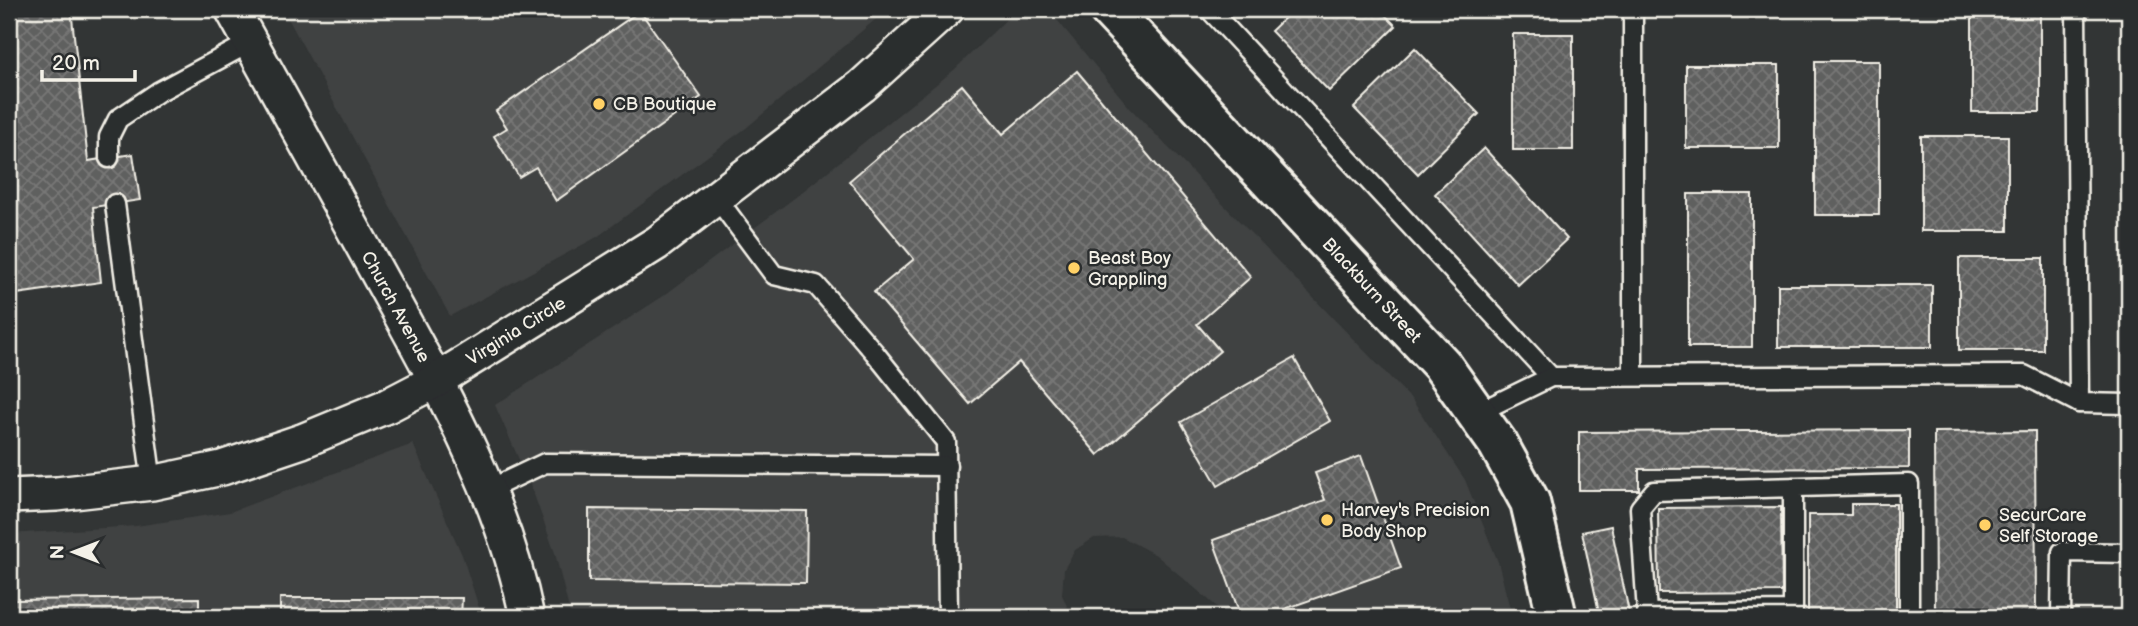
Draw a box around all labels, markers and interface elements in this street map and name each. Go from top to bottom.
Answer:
scale bar [42,38,135,82]
text: 20 m [52,51,100,76]
place label: CB Boutique [613,94,717,115]
marker: CB Boutique [591,96,607,112]
street label: Blackburn Street [1318,234,1426,347]
street label: Church Avenue [357,247,435,366]
place label: Beast Boy Grappling [1088,248,1172,290]
marker: Beast Boy Grappling [1066,260,1082,276]
street label: Virginia Circle [463,292,570,370]
place label: Harvey's Precision Body Shop [1341,500,1490,542]
place label: SecurCare Self Storage [1999,505,2098,547]
marker: Harvey's Precision Body Shop [1319,512,1335,528]
marker: SecurCare Self Storage [1977,517,1993,533]
north arrow [38,518,108,588]
text: N [47,545,70,559]

